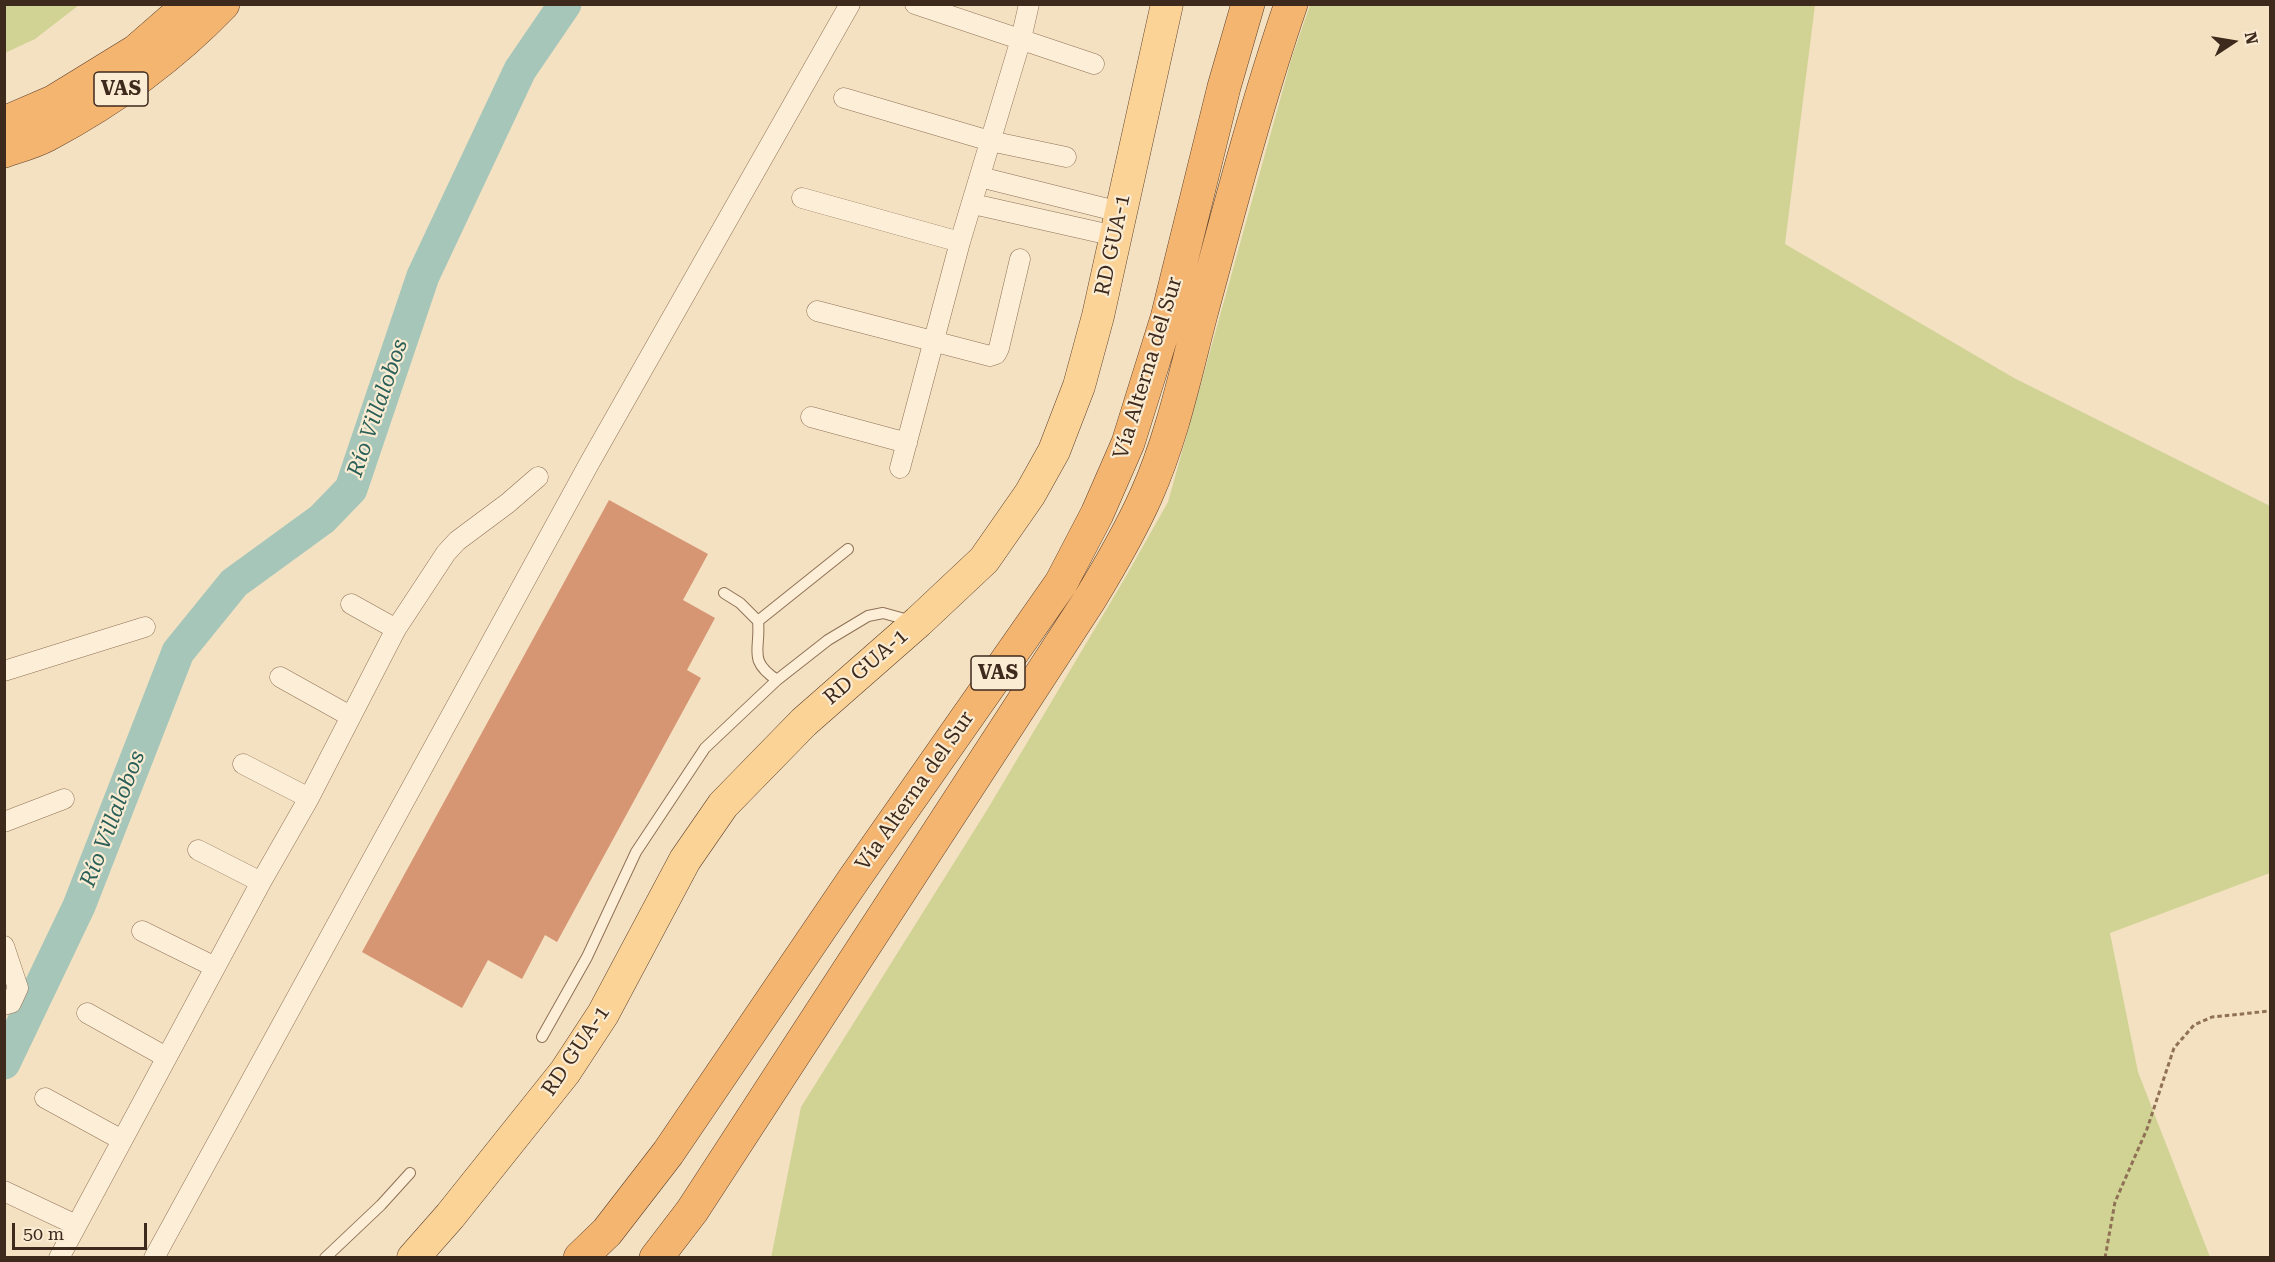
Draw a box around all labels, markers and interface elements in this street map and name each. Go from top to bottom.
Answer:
north arrow [2203,12,2263,72]
text: N [2241,30,2262,46]
road number: VAS [94,72,148,106]
street label: RD GUA-1 [1090,192,1136,298]
street label: Vía Alterna del Sur [1108,274,1188,462]
water label: Río Villalobos [342,336,414,480]
street label: RD GUA-1 [819,624,913,710]
road number: VAS [971,656,1025,690]
street label: Vía Alterna del Sur [850,706,980,876]
water label: Río Villalobos [75,747,151,891]
street label: RD GUA-1 [537,1001,615,1101]
scale bar [15,1211,150,1249]
text: 50 m [23,1223,64,1244]

